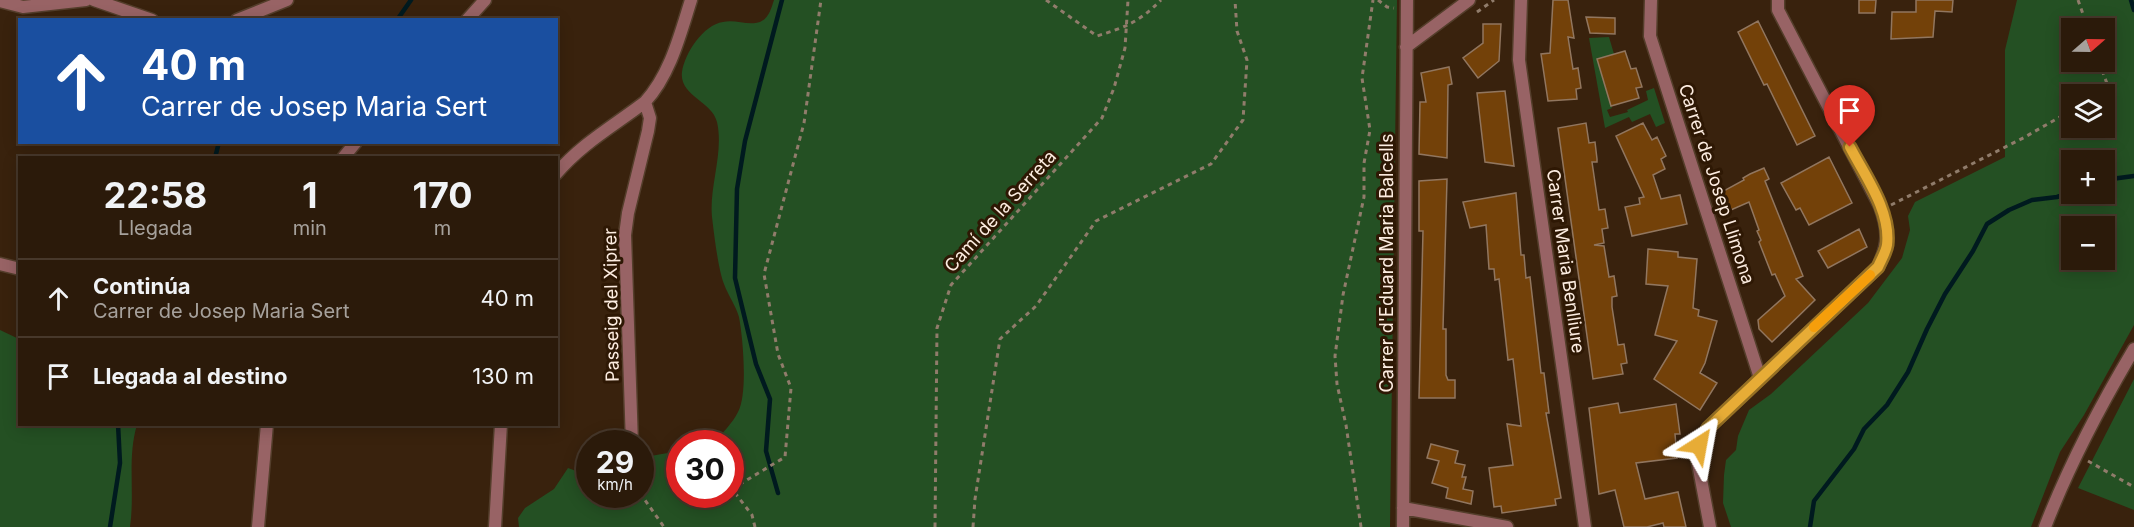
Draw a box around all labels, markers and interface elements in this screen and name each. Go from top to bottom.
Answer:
north arrow [2061,18,2115,72]
map controls [2061,18,2115,270]
text: 40 m [141,39,246,90]
icon: ahead [42,42,120,120]
street label: Carrer de Josep Llimona [1675,81,1759,287]
button: layers [2061,84,2115,138]
pin [1824,85,1875,147]
text: Carrer de Josep Maria Sert [141,90,487,123]
icon: arrive [1833,94,1866,127]
street label: Carrer d'Eduard Maria Balcells [1376,134,1397,392]
street label: Camí de la Serreta [940,146,1060,276]
button: + [2061,150,2115,204]
street label: Carrer Maria Benlliure [1543,168,1589,354]
text: 22:58 [103,173,207,217]
text: 1 [302,173,318,217]
text: 170 [412,173,473,217]
text: Llegada [118,216,193,240]
text: min [293,216,327,240]
text: m [434,216,451,240]
button: − [2061,216,2115,270]
street label: Passeig del Xiprer [599,228,623,382]
text: Continúa [93,273,191,299]
icon: ahead [42,282,75,315]
text: 40 m [480,285,534,311]
text: Carrer de Josep Maria Sert [93,299,349,323]
icon: arrive [42,360,75,393]
text: Llegada al destino [93,363,287,389]
text: 130 m [472,363,534,389]
position arrow [1667,413,1731,477]
speed limit sign: 30 [666,430,744,508]
text: 29 [596,444,634,480]
text: km/h [597,475,633,494]

